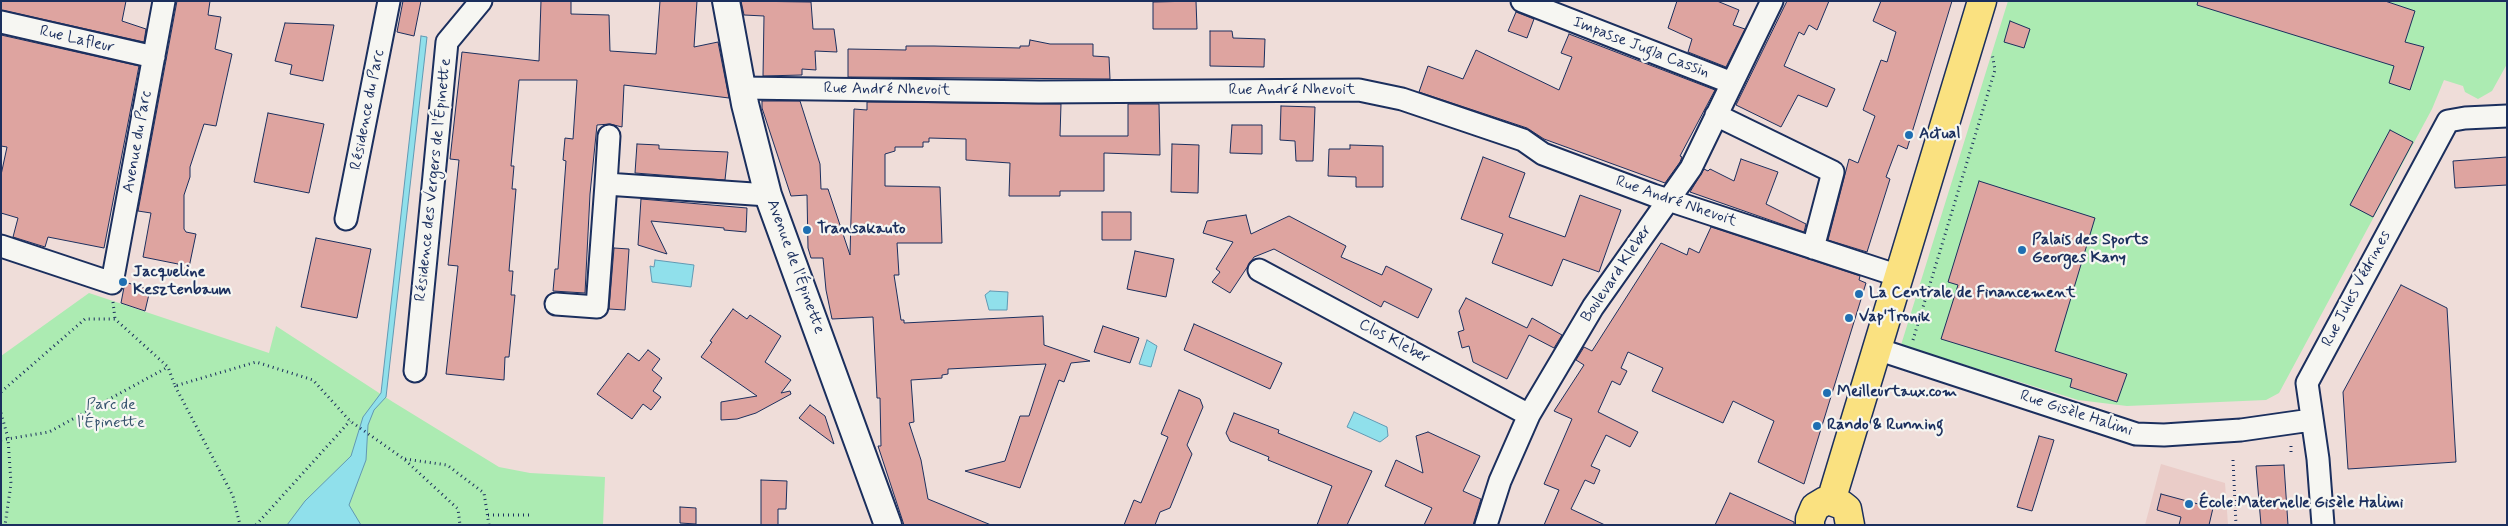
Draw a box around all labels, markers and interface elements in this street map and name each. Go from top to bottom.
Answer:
street label: Impasse Jugla Cassin [1570,13,1712,83]
street label: Rue Lafleur [38,22,116,58]
street label: Résidence du Parc [347,48,389,172]
street label: Résidence des Vergers de l'Épinette [412,57,456,303]
street label: Rue André Nhevoit [823,79,951,101]
street label: Rue André Nhevoit [1229,81,1355,101]
street label: Avenue du Parc [120,89,156,195]
place label: Actual [1919,125,1960,145]
marker: Actual [1903,129,1915,141]
street label: Rue André Nhevoit [1613,172,1739,232]
street label: Avenue de l'Épinette [762,197,828,337]
place label: Transakauto [817,220,905,240]
street label: Boulevard Kleber [1577,222,1657,326]
marker: Transakauto [801,224,813,236]
street label: Rue Jules Védrines [2318,228,2396,350]
place label: Palais des Sports Georges Kany [2032,231,2148,269]
marker: Palais des Sports Georges Kany [2016,244,2028,256]
place label: Jacqueline Kesztenbaum [133,263,231,301]
marker: Jacqueline Kesztenbaum [117,276,129,288]
place label: La Centrale de Financement [1869,284,2075,304]
marker: La Centrale de Financement [1853,288,1865,300]
place label: Vap'Tronik [1859,308,1930,328]
marker: Vap'Tronik [1843,312,1855,324]
street label: Clos Kleber [1355,315,1433,369]
place label: Meilleurtaux.com [1837,383,1957,403]
marker: Meilleurtaux.com [1821,387,1833,399]
street label: Rue Gisèle Halimi [2017,387,2135,441]
park label: Parc de l'Épinette [77,396,145,434]
place label: Rando & Running [1827,416,1943,436]
marker: Rando & Running [1811,420,1823,432]
place label: École Maternelle Gisèle Halimi [2199,494,2403,514]
marker: École Maternelle Gisèle Halimi [2183,498,2195,510]

